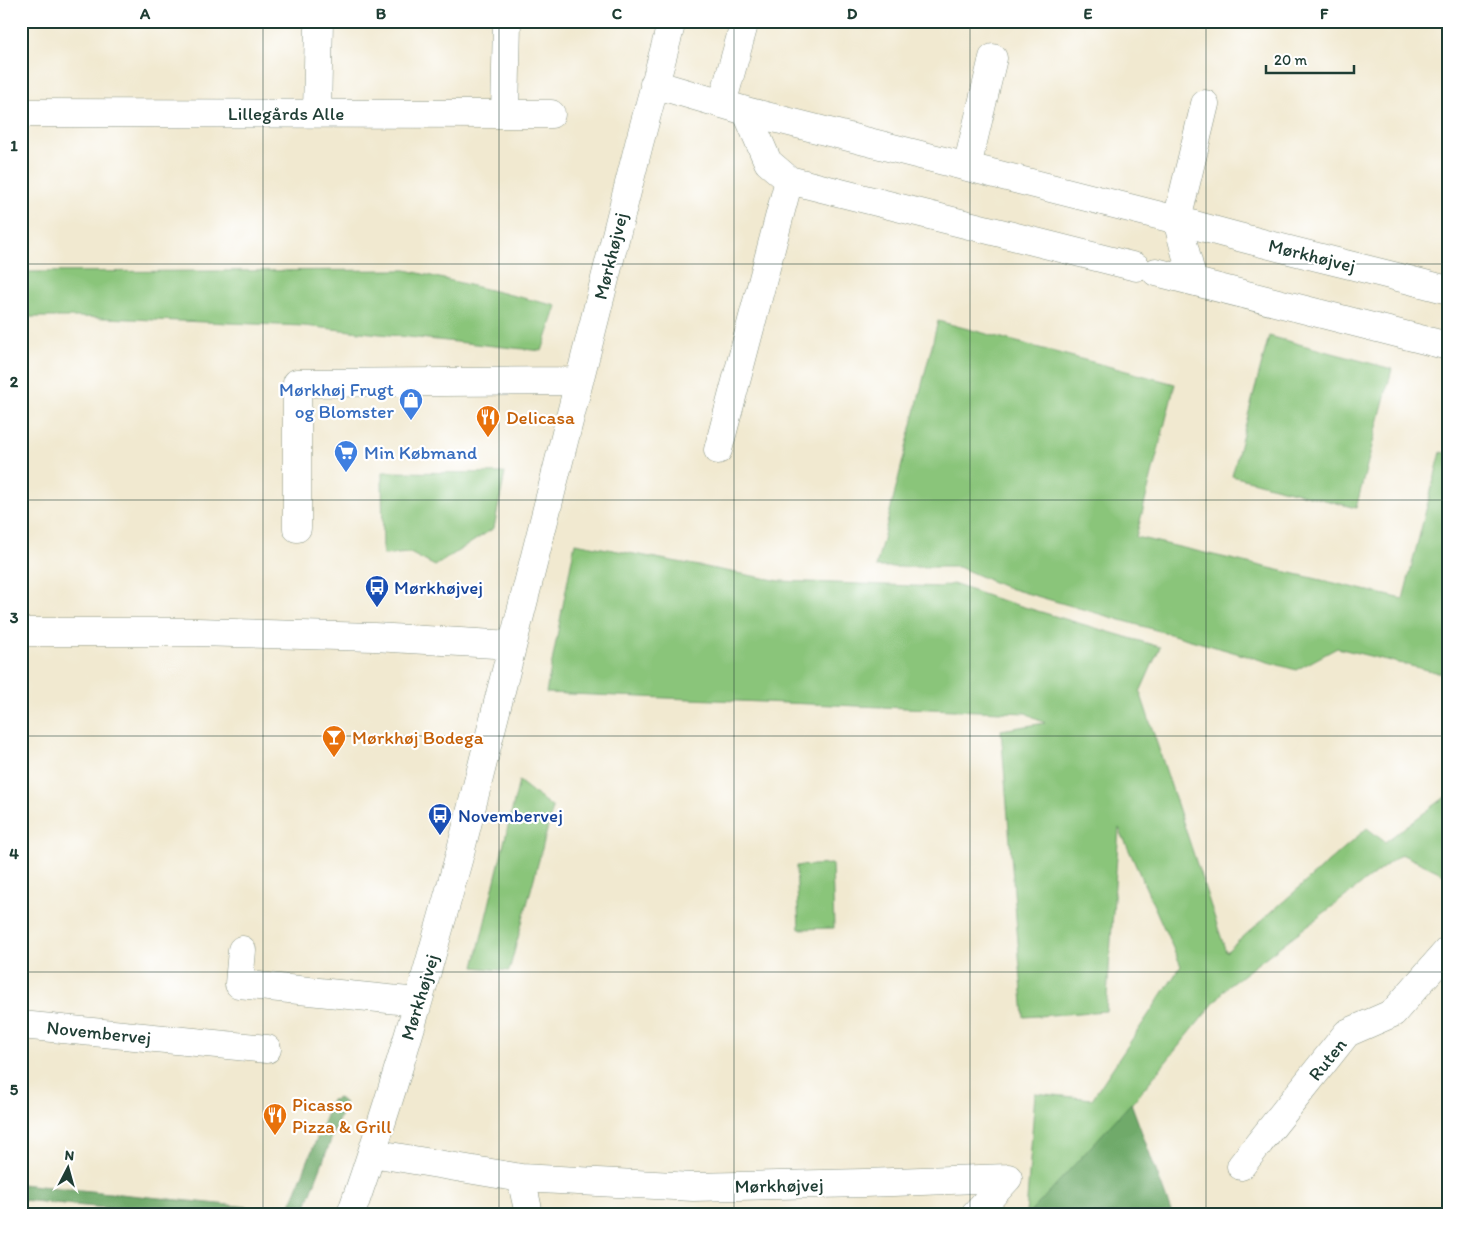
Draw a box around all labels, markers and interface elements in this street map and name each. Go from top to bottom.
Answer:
text: A [139,4,151,23]
text: B [376,4,387,23]
text: C [612,4,623,23]
text: D [847,4,858,23]
text: E [1084,4,1093,23]
text: F [1320,4,1329,23]
scale bar [1266,42,1354,74]
text: 20 m [1274,51,1308,69]
street label: Lillegårds Alle [228,102,344,125]
text: 1 [10,136,18,155]
street label: Mørkhøjvej [589,210,632,302]
street label: Mørkhøjvej [1266,234,1358,277]
text: 2 [10,372,19,391]
place label: Mørkhøj Frugt og Blomster [279,378,394,423]
shop icon: Mørkhøj Frugt og Blomster [398,387,424,421]
restaurant icon: Delicasa [475,404,501,438]
place label: Delicasa [506,406,575,429]
supermarket icon: Min Købmand [333,439,359,473]
place label: Min Købmand [364,441,477,464]
bus stop icon: Mørkhøjvej [364,574,390,608]
place label: Mørkhøjvej [394,576,483,599]
text: 3 [10,608,19,627]
bar icon: Mørkhøj Bodega [321,724,347,758]
place label: Mørkhøj Bodega [352,726,484,749]
bus stop icon: Novembervej [427,802,453,836]
place label: Novembervej [458,804,563,827]
text: 4 [9,844,19,863]
street label: Mørkhøjvej [395,951,443,1043]
street label: Novembervej [46,1016,152,1049]
street label: Ruten [1303,1033,1352,1085]
text: 5 [10,1080,19,1099]
place label: Picasso Pizza & Grill [292,1093,392,1138]
restaurant icon: Picasso Pizza & Grill [262,1102,288,1136]
north arrow [42,1142,92,1192]
text: N [64,1147,75,1165]
street label: Mørkhøjvej [734,1173,824,1198]

